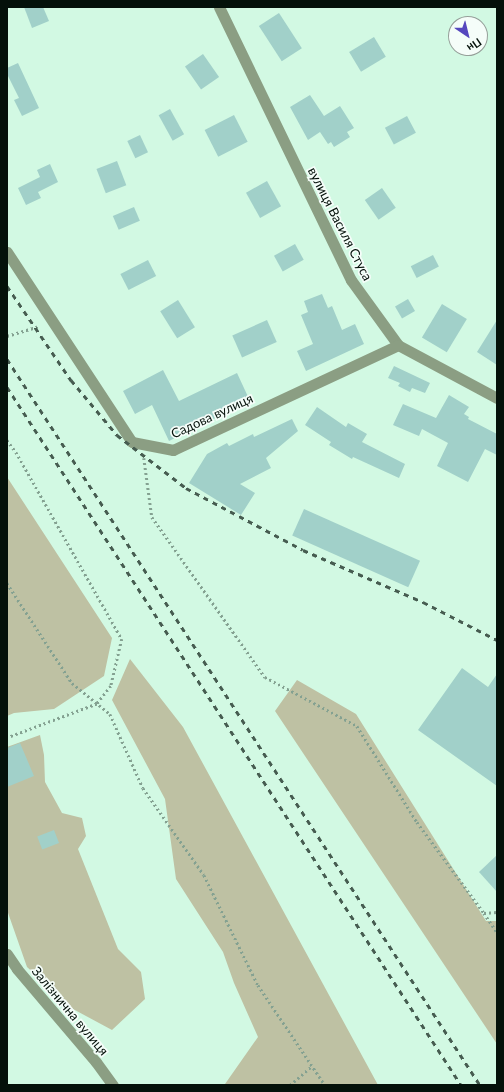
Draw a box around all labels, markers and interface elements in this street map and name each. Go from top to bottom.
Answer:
north arrow [448,16,488,56]
text: Пн [465,36,484,55]
street label: вулиця Василя Стуса [305,165,375,283]
street label: Садова вулиця [169,390,255,442]
street label: Залізнична вулиця [28,964,112,1058]

